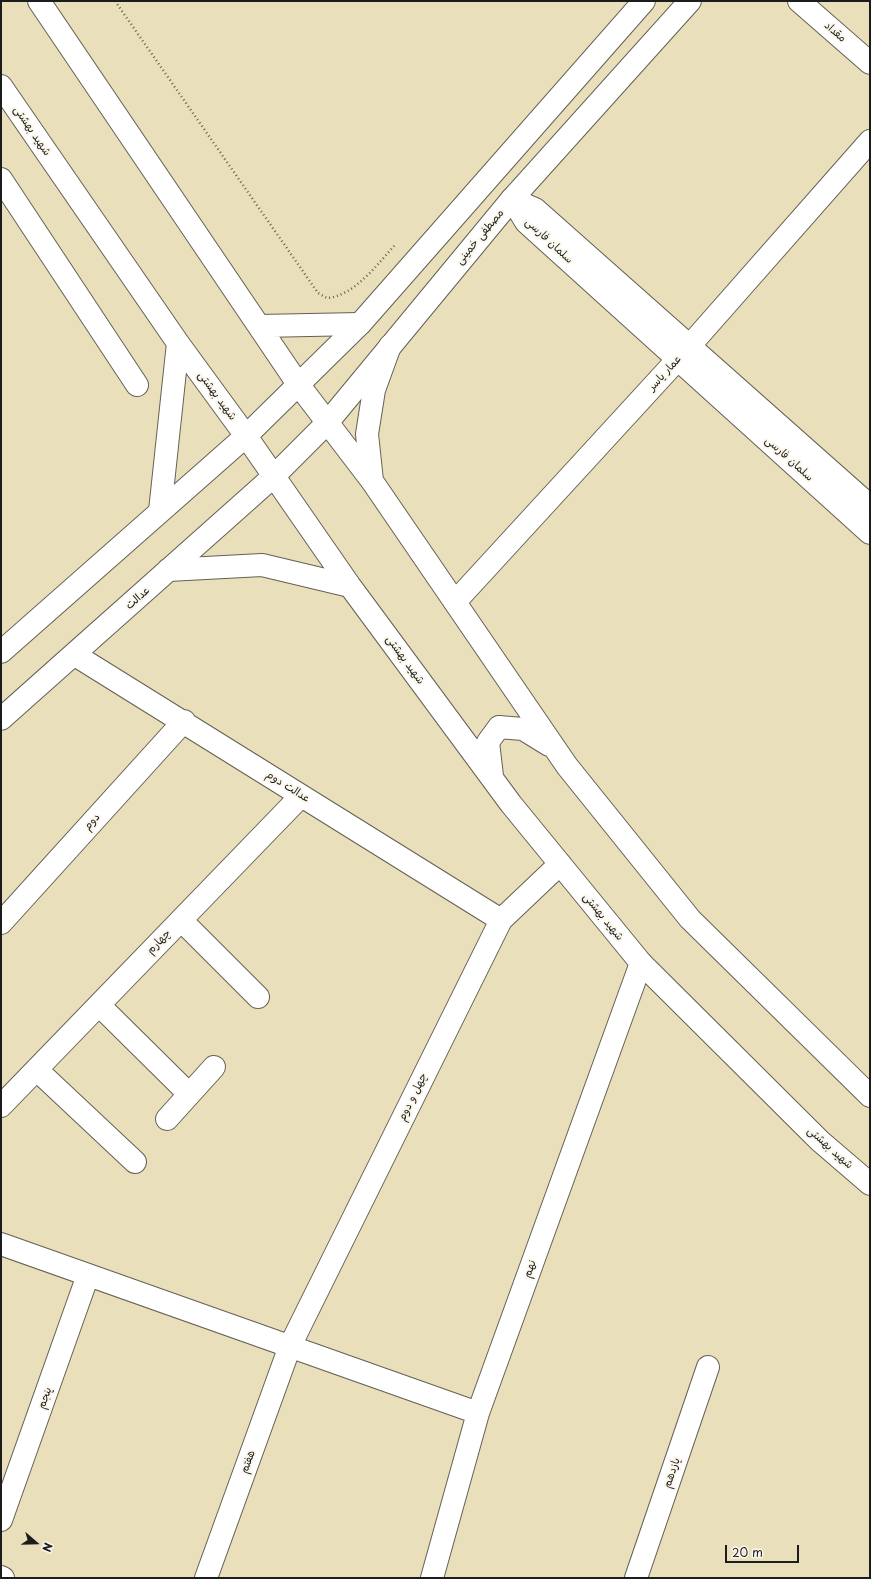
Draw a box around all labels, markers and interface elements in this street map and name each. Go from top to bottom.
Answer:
street label: مقداد [821,19,849,45]
street label: شهید بهشتی [11,104,53,158]
street label: مصطفی خمینی [453,207,507,267]
street label: سلمان فارسی [522,216,576,266]
street label: عمار یاسر [645,352,685,394]
street label: شهید بهشتی [195,369,239,423]
street label: سلمان فارسی [762,434,816,484]
street label: عدالت [123,584,153,612]
street label: شهید بهشتی [383,633,427,687]
street label: عدالت دوم [263,768,313,806]
street label: دوم [81,811,103,833]
street label: شهید بهشتی [580,891,626,943]
street label: چهارم [144,927,174,957]
street label: چهل و دوم [396,1071,430,1123]
street label: شهید بهشتی [804,1124,856,1172]
street label: نهم [521,1258,539,1280]
street label: پنجم [35,1385,55,1411]
street label: هفتم [238,1449,258,1475]
street label: یازدهم [661,1456,683,1490]
north arrow [16,1523,56,1563]
scale bar [727,1537,801,1563]
text: N [38,1540,57,1554]
text: 20 m [732,1543,763,1561]

